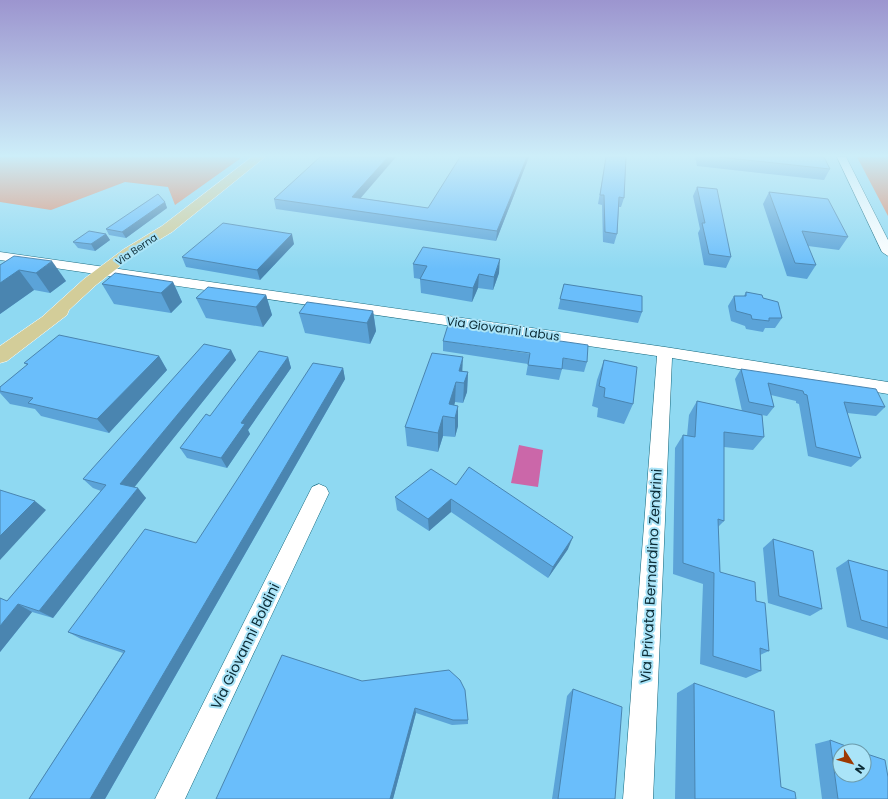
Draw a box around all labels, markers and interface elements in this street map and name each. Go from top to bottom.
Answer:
street label: Via Berna [112,230,160,269]
street label: Via Giovanni Labus [445,312,561,345]
street label: Via Privata Bernardino Zendrini [635,468,667,684]
street label: Via Giovanni Boldini [206,580,284,712]
north arrow [832,743,872,783]
text: N [851,761,869,777]

